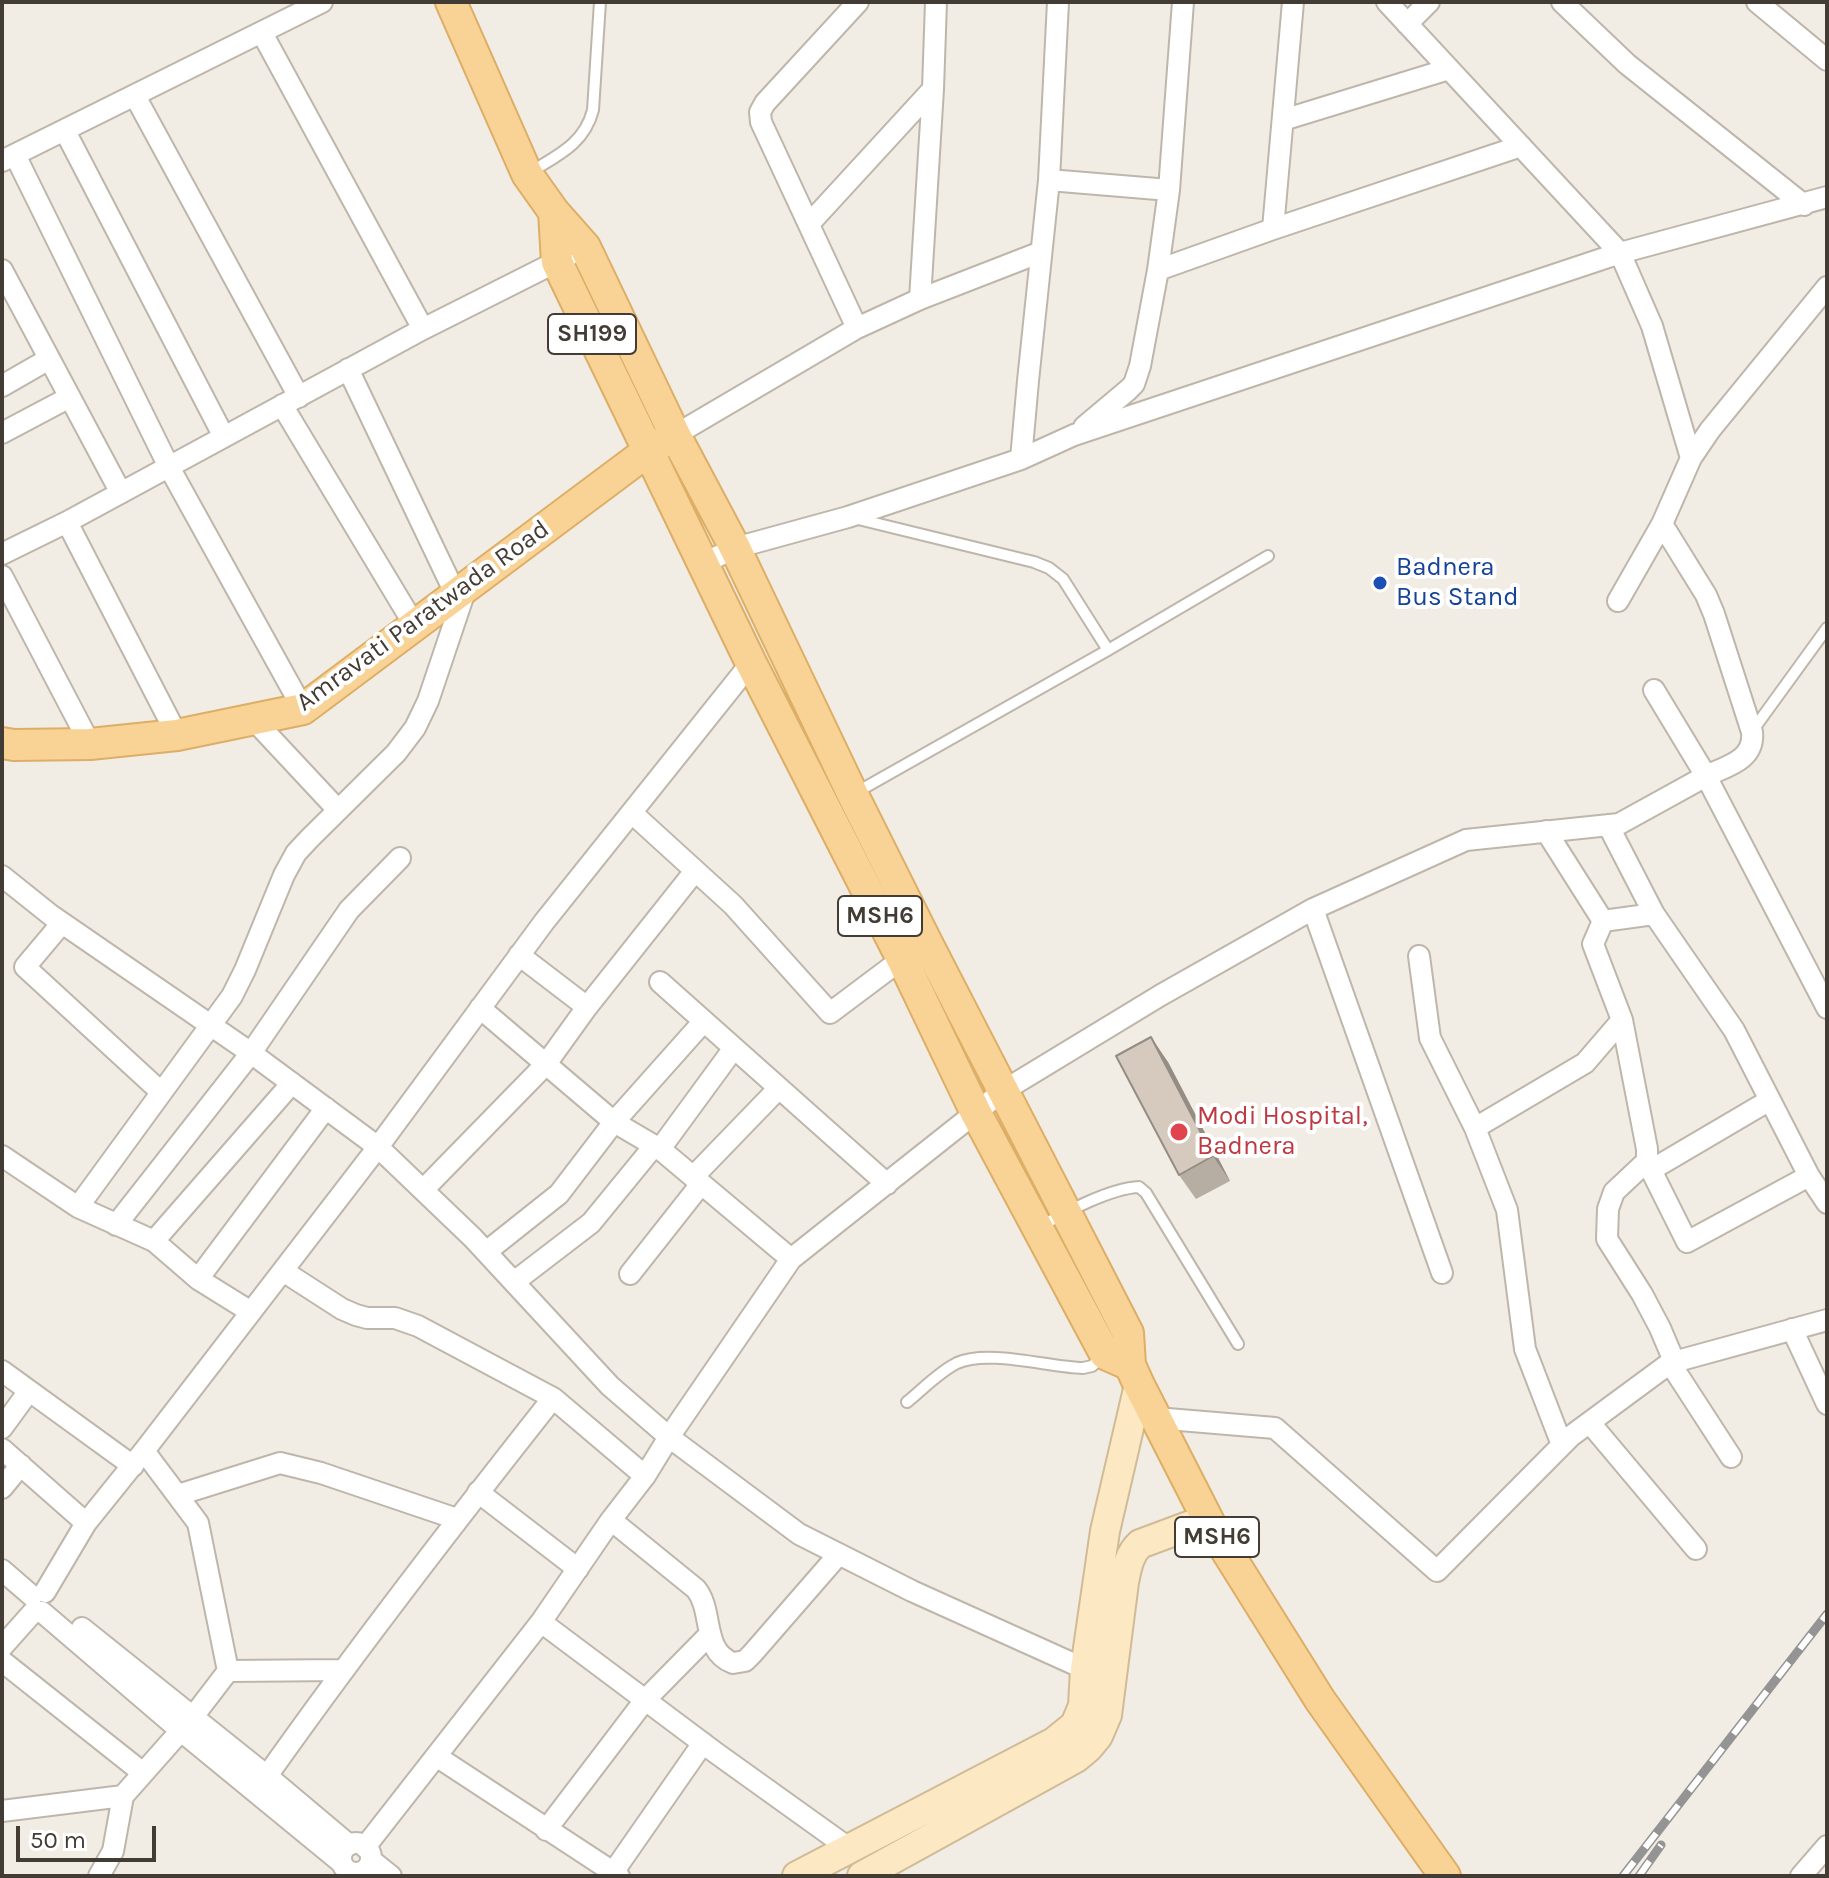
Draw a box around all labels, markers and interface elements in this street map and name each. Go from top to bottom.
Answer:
road number: SH199 [548,314,636,354]
street label: Amravati Paratwada Road [290,514,556,718]
place label: Badnera Bus Stand [1396,552,1519,614]
marker: Badnera Bus Stand [1371,574,1389,592]
road number: MSH6 [838,896,922,936]
place label: Modi Hospital, Badnera [1197,1101,1368,1162]
marker: Modi Hospital, Badnera [1168,1121,1190,1143]
road number: MSH6 [1175,1517,1259,1557]
scale bar [20,1810,160,1860]
text: 50 m [30,1826,86,1854]

